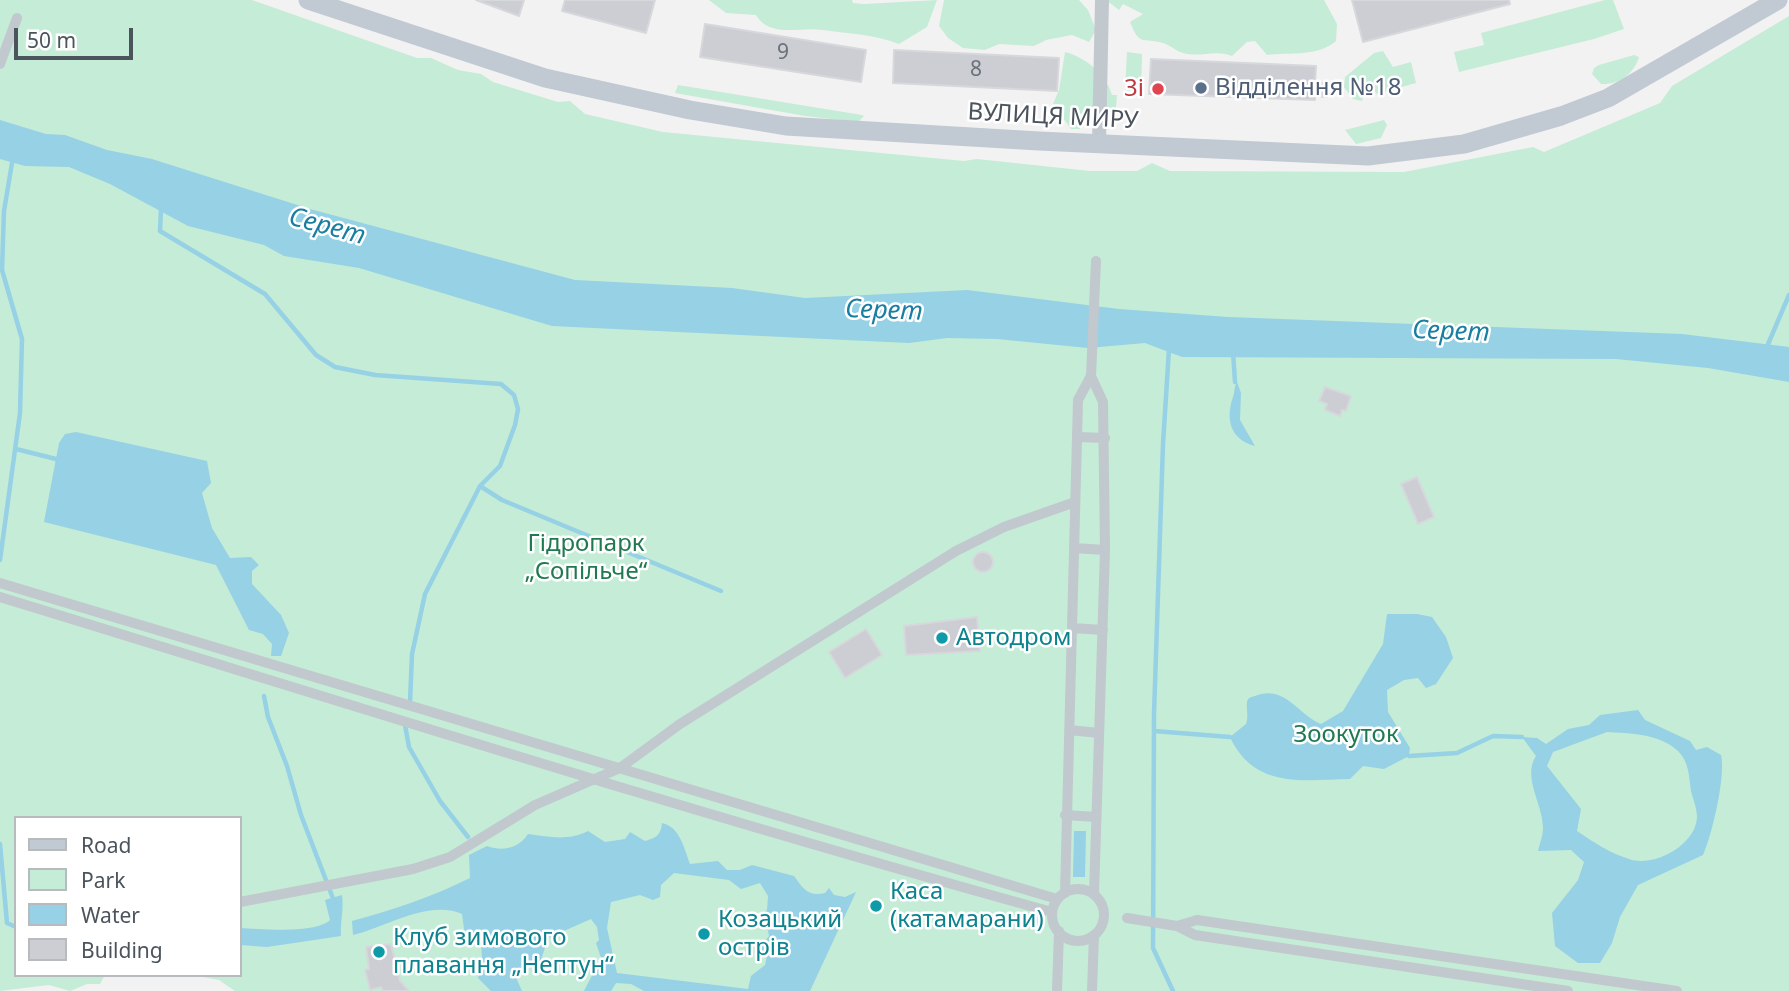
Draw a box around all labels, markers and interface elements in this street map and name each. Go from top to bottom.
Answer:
scale bar [18,14,136,58]
text: 50 m [27,26,76,54]
house number: 9 [777,40,789,66]
house number: 8 [970,57,982,83]
place label: Відділення №18 [1215,74,1401,102]
place label: 3і [1124,75,1144,103]
marker: Відділення №18 [1193,80,1209,96]
marker: 3і [1150,81,1166,97]
street label: ВУЛИЦЯ МИРУ [967,98,1139,136]
water label: Серет [285,202,369,252]
water label: Серет [845,294,923,328]
water label: Серет [1412,315,1490,349]
park label: Гідропарк „Сопільче“ [525,530,647,586]
place label: Автодром [956,624,1071,652]
marker: Автодром [934,630,950,646]
park label: Зоокуток [1293,721,1399,749]
legend [14,816,242,977]
text: Road [81,831,131,859]
text: Park [81,866,125,894]
place label: Каса (катамарани) [890,878,1044,934]
marker: Каса (катамарани) [868,898,884,914]
text: Water [81,901,140,929]
place label: Козацький острів [718,906,842,962]
place label: Клуб зимового плавання „Нептун“ [393,924,614,980]
marker: Козацький острів [696,926,712,942]
text: Building [81,936,163,964]
marker: Клуб зимового плавання „Нептун“ [371,944,387,960]

